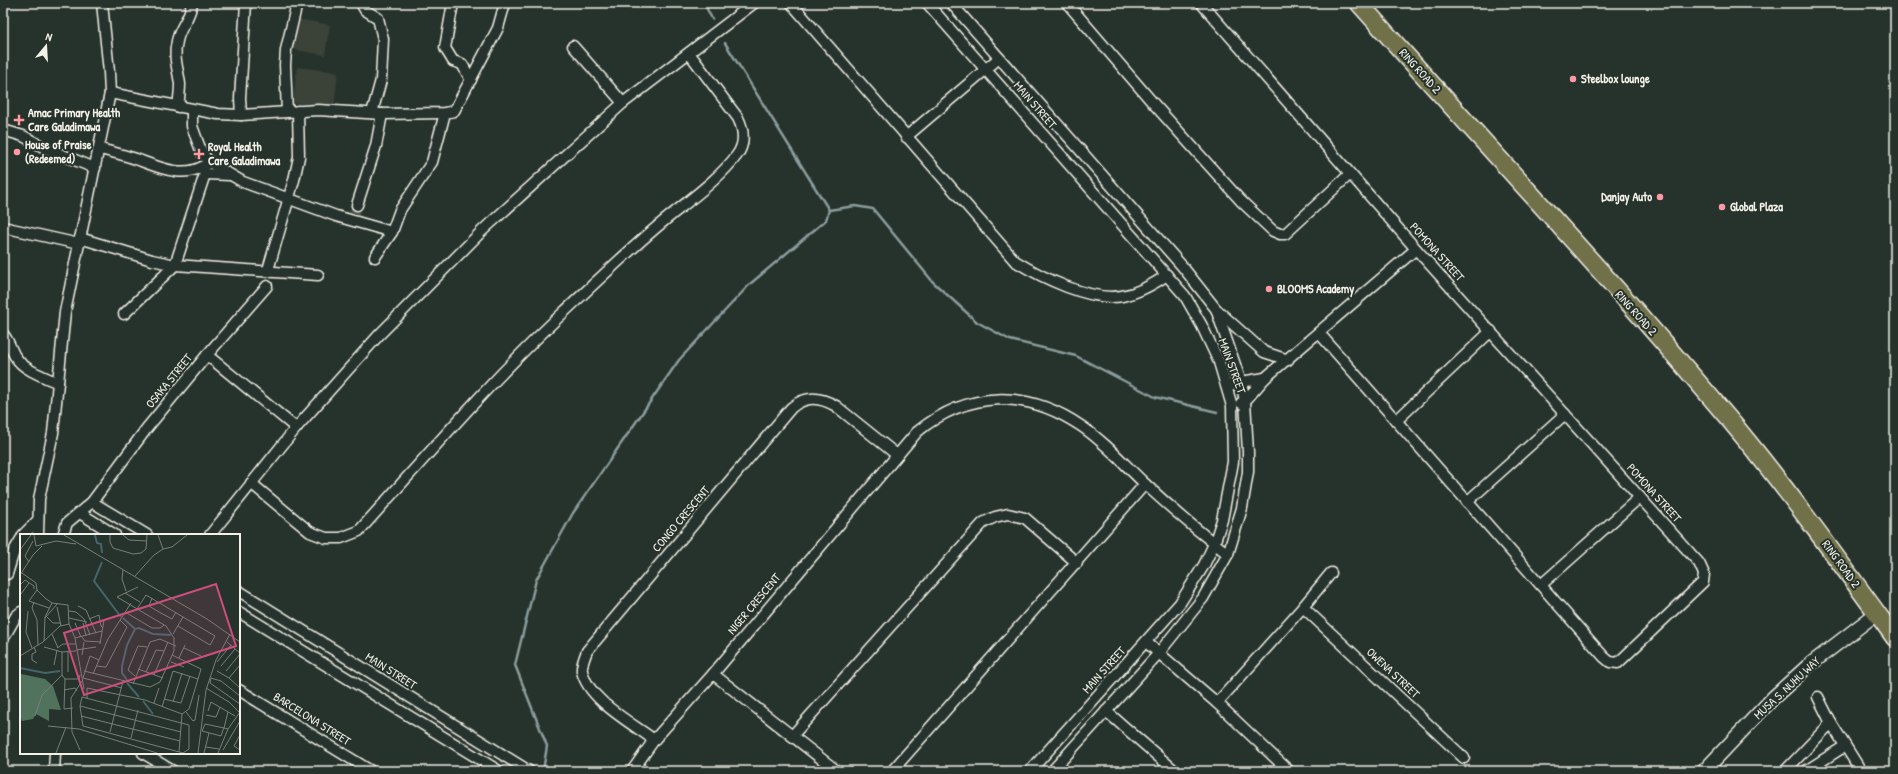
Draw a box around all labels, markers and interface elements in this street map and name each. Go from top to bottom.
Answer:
north arrow [26,26,66,66]
text: N [44,29,54,44]
street label: RING ROAD 2 [1396,44,1445,97]
place label: Steelbox lounge [1581,70,1650,88]
marker: Steelbox lounge [1568,74,1578,84]
street label: MAIN STREET [1010,77,1061,132]
place label: Amac Primary Health Care Galadimawa [28,104,121,135]
marker: Amac Primary Health Care Galadimawa [13,114,25,126]
place label: House of Praise (Redeemed) [25,136,92,167]
place label: Royal Health Care Galadimawa [208,138,281,169]
marker: House of Praise (Redeemed) [12,147,22,157]
marker: Royal Health Care Galadimawa [193,148,205,160]
place label: Danjay Auto [1601,188,1652,206]
marker: Danjay Auto [1655,192,1665,202]
place label: Global Plaza [1730,198,1783,215]
marker: Global Plaza [1717,202,1727,212]
street label: POMONA STREET [1406,218,1469,285]
place label: BLOOMS Academy [1277,280,1354,298]
marker: BLOOMS Academy [1264,284,1274,294]
street label: RING ROAD 2 [1612,286,1661,339]
street label: MAIN STREET [1215,336,1250,396]
street label: OSAKA STREET [141,350,196,412]
street label: POMONA STREET [1623,459,1686,526]
street label: CONGO CRESCENT [648,482,714,555]
inset map [20,534,240,754]
street label: RING ROAD 2 [1818,536,1865,591]
street label: NIGER CRESCENT [723,569,785,638]
street label: MAIN STREET [1078,642,1130,697]
street label: OWENA STREET [1363,644,1424,702]
street label: MAIN STREET [362,648,421,693]
street label: MUSA S. NUHU WAY [1750,652,1824,723]
street label: BARCELONA STREET [270,688,354,749]

